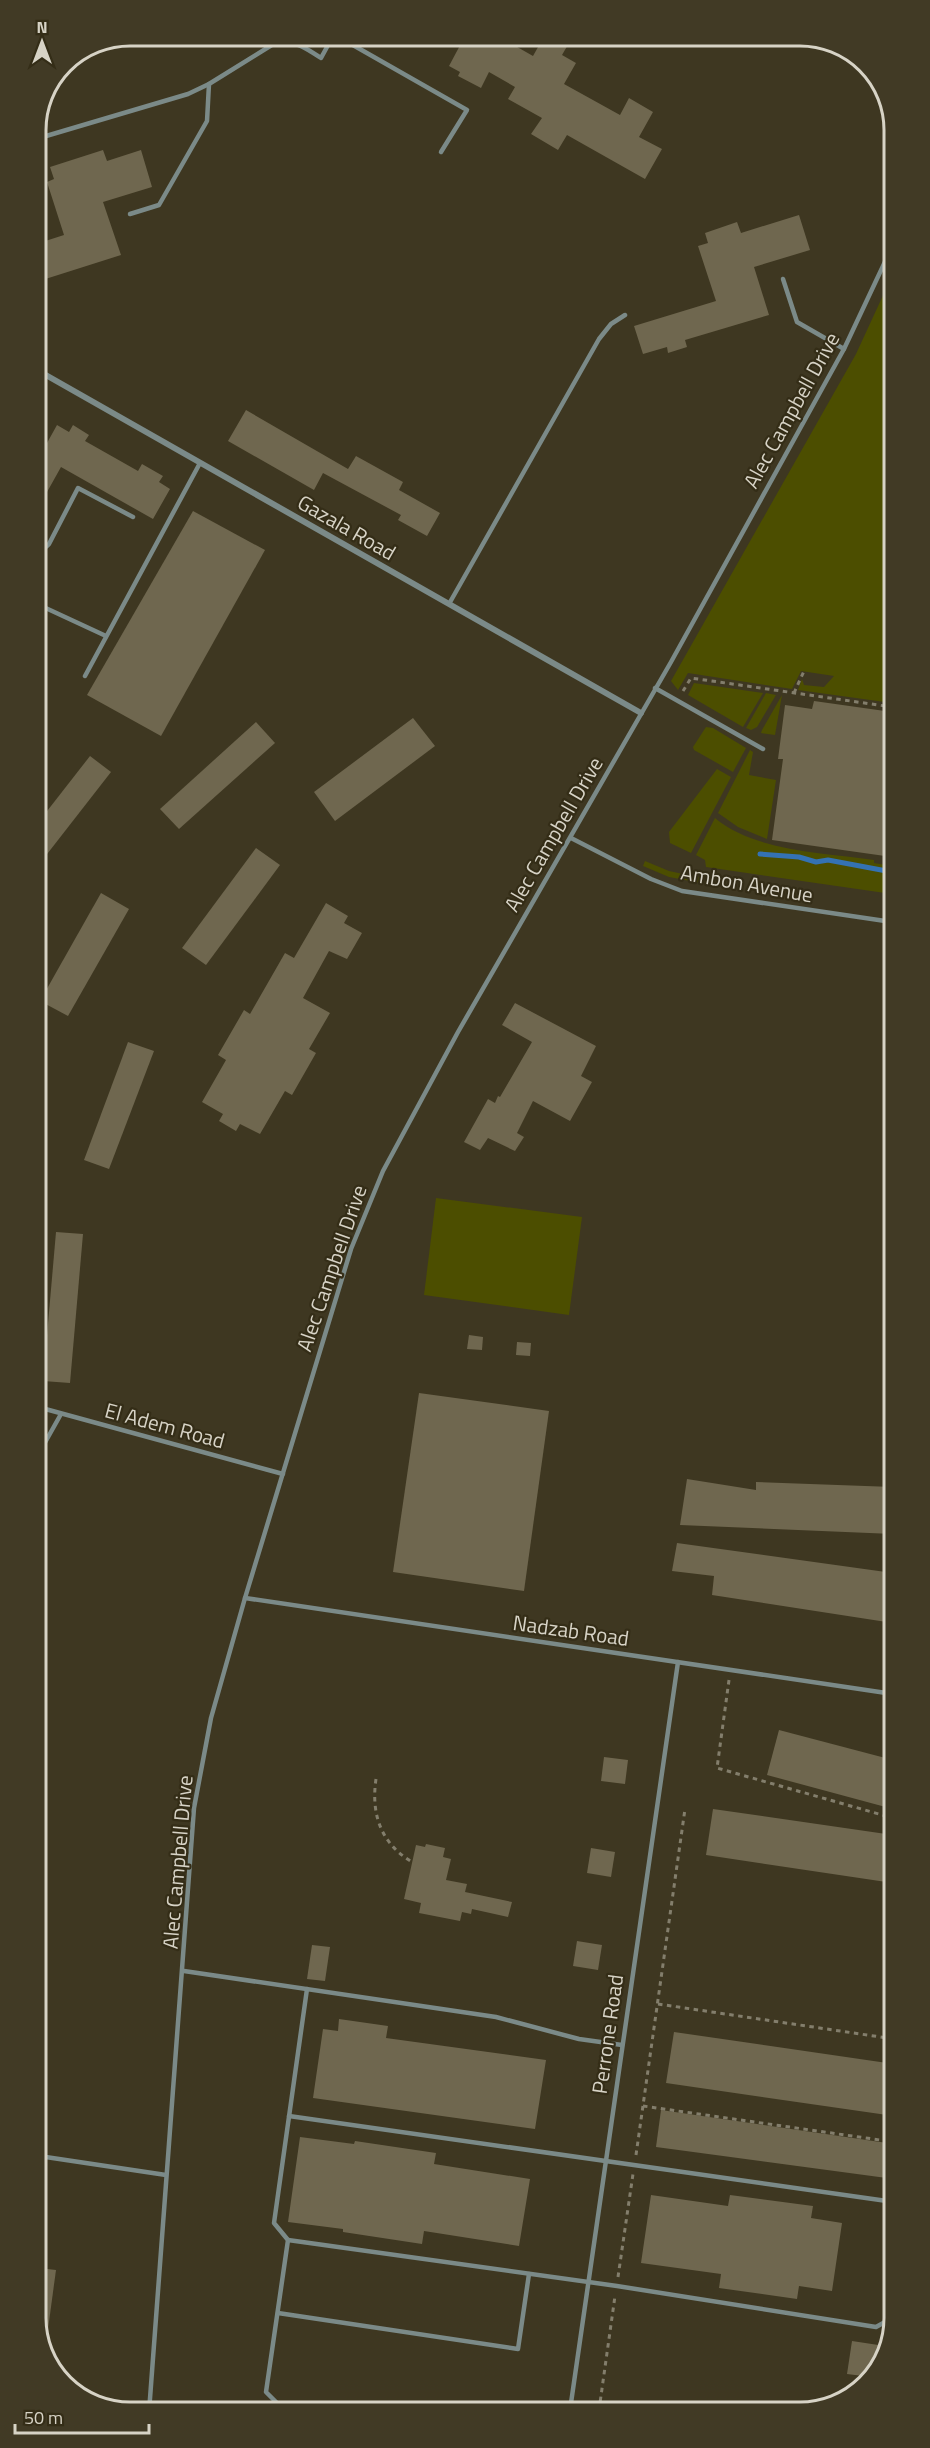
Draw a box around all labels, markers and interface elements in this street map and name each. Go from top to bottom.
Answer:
north arrow [12,12,72,72]
text: N [36,15,48,39]
street label: Alec Campbell Drive [735,326,847,494]
street label: Gazala Road [292,486,402,568]
street label: Alec Campbell Drive [496,751,610,917]
street label: Ambon Avenue [678,856,816,910]
street label: Alec Campbell Drive [288,1180,374,1356]
street label: El Adem Road [102,1394,228,1456]
street label: Nadzab Road [511,1606,631,1654]
street label: Alec Campbell Drive [153,1774,201,1950]
street label: Perrone Road [583,1972,631,2096]
scale bar [15,2397,148,2435]
text: 50 m [24,2404,63,2431]

